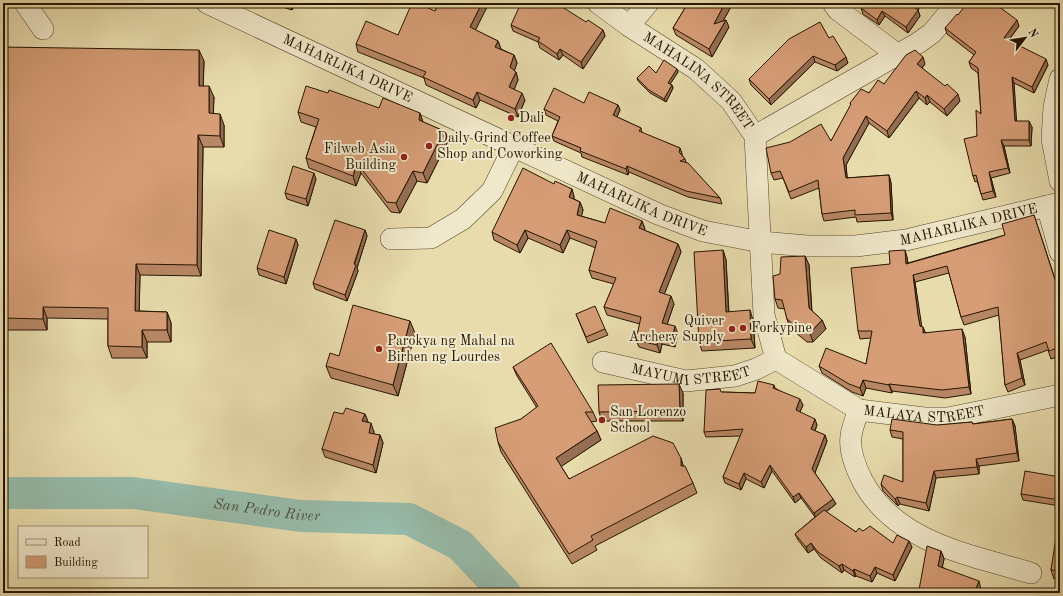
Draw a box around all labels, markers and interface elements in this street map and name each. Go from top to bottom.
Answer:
north arrow [1005,18,1045,58]
text: N [1025,27,1039,41]
street label: MAHALINA STREET [641,30,756,133]
street label: MAHARLIKA DRIVE [280,32,414,105]
place label: Dali [519,111,545,125]
marker: Dali [506,113,516,123]
place label: Daily Grind Coffee Shop and Coworking [437,131,563,161]
marker: Daily Grind Coffee Shop and Coworking [424,141,434,151]
place label: Filweb Asia Building [324,142,396,172]
marker: Filweb Asia Building [399,152,409,162]
street label: MAHARLIKA DRIVE [574,170,709,239]
street label: MAHARLIKA DRIVE [899,202,1039,248]
place label: Quiver Archery Supply [628,314,725,344]
place label: Forkypine [751,321,812,335]
marker: Forkypine [738,323,748,333]
marker: Quiver Archery Supply [727,324,737,334]
place label: Parokya ng Mahal na Birhen ng Lourdes [387,334,515,364]
marker: Parokya ng Mahal na Birhen ng Lourdes [374,344,384,354]
street label: MAYUMI STREET [630,362,753,388]
street label: MALAYA STREET [863,404,986,425]
place label: San Lorenzo School [610,405,686,435]
marker: San Lorenzo School [597,415,607,425]
water label: San Pedro River [213,497,321,524]
legend [18,526,148,578]
text: Road [54,537,81,549]
text: Building [54,557,98,569]

